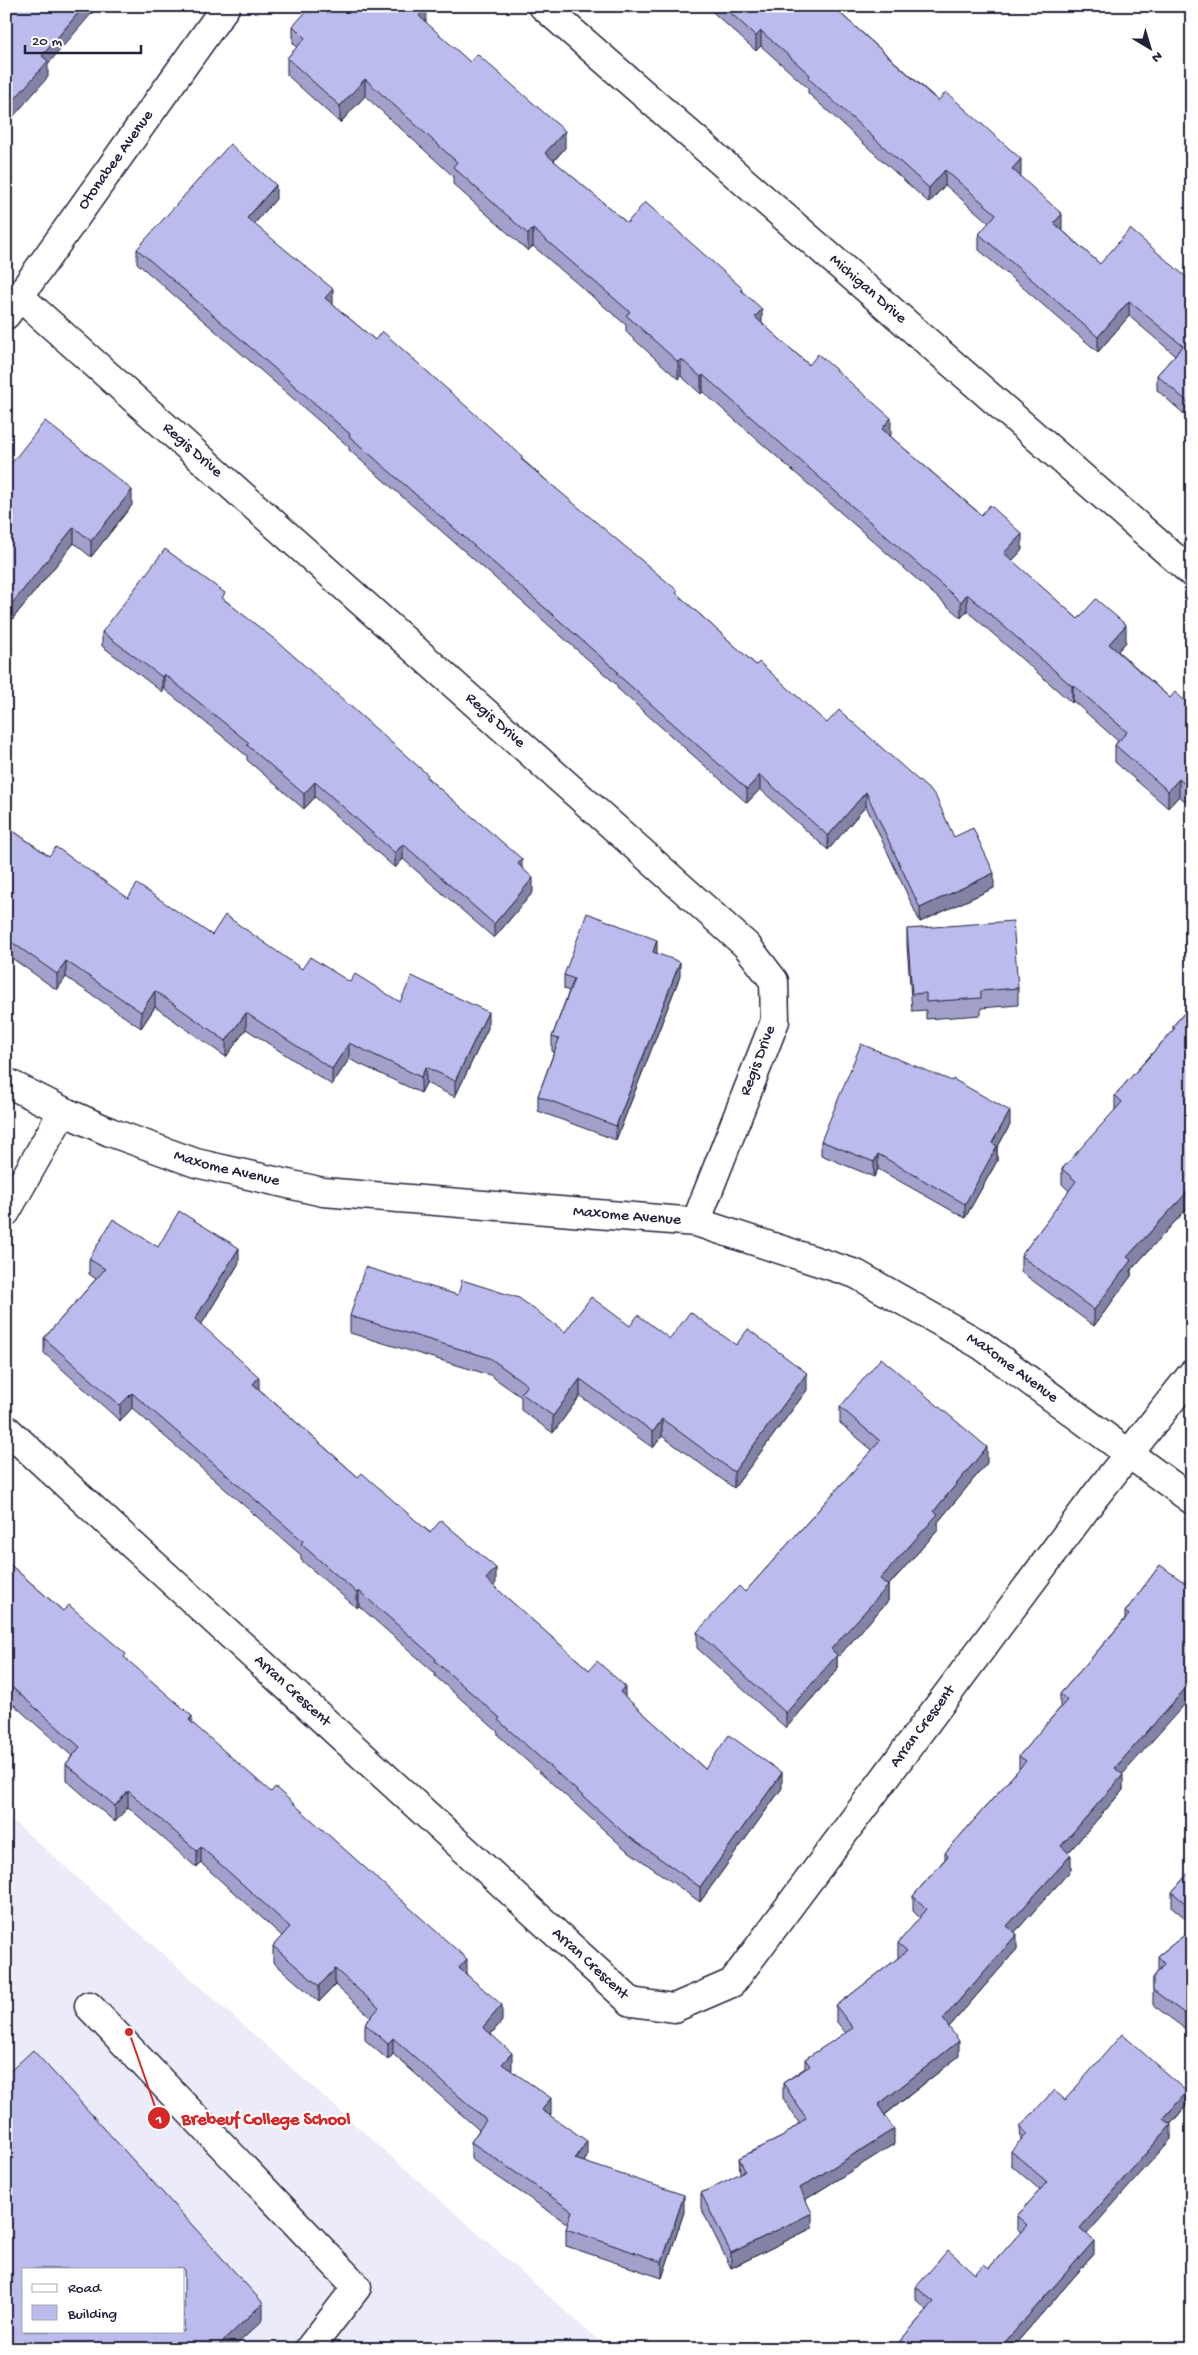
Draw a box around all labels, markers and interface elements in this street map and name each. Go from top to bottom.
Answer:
scale bar [25,22,141,54]
north arrow [1126,22,1176,72]
text: 20 m [32,33,62,51]
text: N [1148,47,1165,66]
street label: Otonabee Avenue [74,106,159,214]
street label: Michigan Drive [825,251,911,329]
street label: Regis Drive [158,419,226,483]
street label: Regis Drive [461,689,529,753]
street label: Regis Drive [737,1022,781,1099]
street label: Maxome Avenue [171,1146,282,1191]
street label: Maxome Avenue [572,1203,682,1230]
street label: Maxome Avenue [963,1329,1062,1408]
street label: Arran Crescent [250,1651,335,1732]
street label: Arran Crescent [886,1681,961,1772]
street label: Arran Crescent [547,1924,633,2005]
callout: Brebeuf College School [146,2101,360,2134]
text: Brebeuf College School [181,2110,350,2131]
text: 1 [155,2111,162,2129]
legend [22,2268,185,2332]
text: Road [68,2280,102,2298]
text: Building [67,2306,117,2324]

